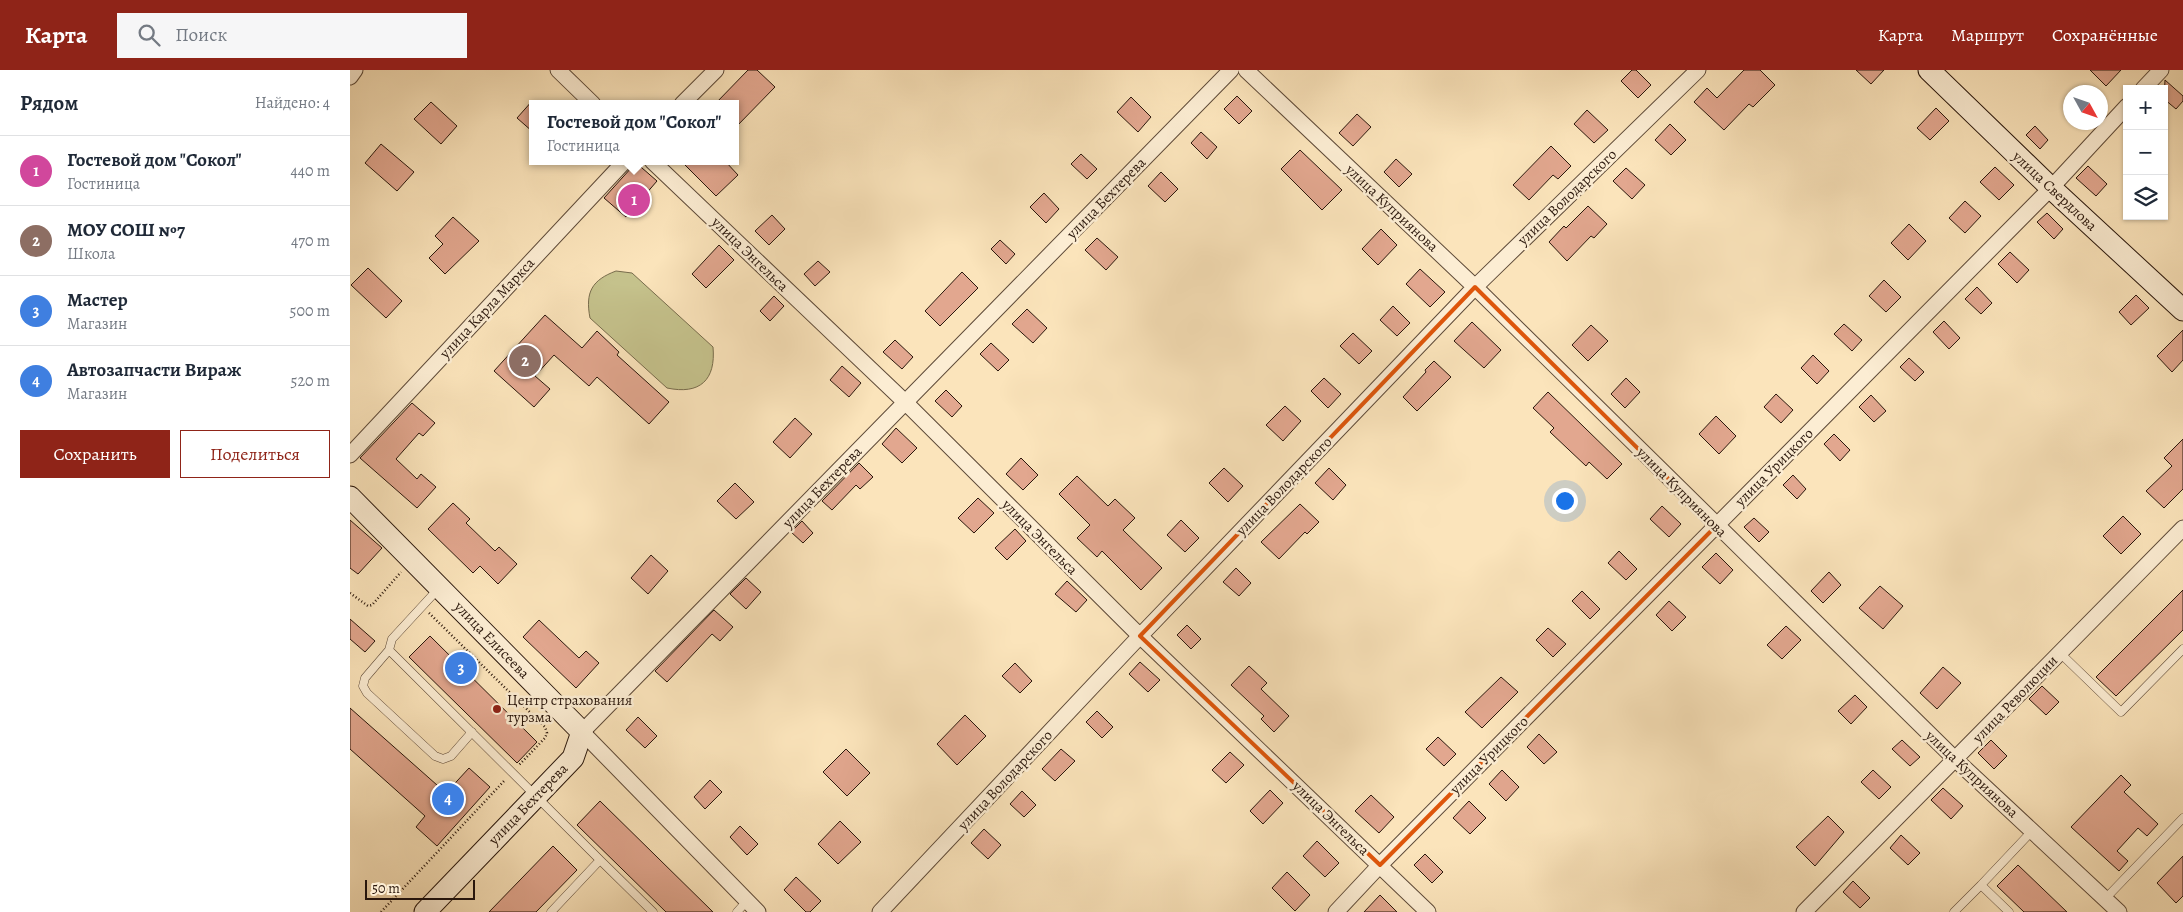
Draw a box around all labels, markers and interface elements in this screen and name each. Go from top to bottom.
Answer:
search box [117,13,467,58]
text: Карта [25,19,87,51]
icon: search [135,21,163,49]
text: Поиск [175,22,227,48]
text: Карта [1878,23,1923,47]
text: Маршрут [1951,23,2024,47]
text: Сохранённые [2052,23,2158,47]
north arrow [2063,85,2108,130]
map controls [2123,85,2168,220]
button: + [2123,85,2168,130]
text: Рядом [20,89,78,117]
text: Найдено: 4 [255,92,330,114]
popup [529,100,739,165]
text: Гостевой дом "Сокол" [547,109,721,135]
button: − [2123,130,2168,175]
text: Гостиница [547,135,620,157]
street label: улица Володарского [1512,145,1621,250]
street label: улица Свердлова [2008,146,2102,235]
text: Гостевой дом "Сокол" [67,147,242,173]
street label: улица Бехтерева [1061,153,1150,244]
street label: улица Куприянова [1341,159,1443,256]
text: 1 [33,160,39,182]
text: 440 m [290,160,330,182]
text: Гостиница [67,173,140,195]
button: layers [2123,175,2168,220]
pin: 1 [618,181,650,219]
street label: улица Энгельса [707,212,793,296]
text: МОУ СОШ №7 [67,217,185,243]
text: 2 [32,230,40,252]
text: 470 m [291,230,330,252]
text: Школа [67,243,115,265]
street label: улица Карла Маркса [434,253,539,363]
text: Мастер [67,287,128,313]
text: 3 [33,300,39,322]
text: 500 m [290,300,330,322]
text: Магазин [67,313,127,335]
pin: 2 [509,342,541,380]
text: Автозапчасти Вираж [67,357,241,383]
text: 4 [32,370,40,392]
text: 520 m [291,370,330,392]
text: Магазин [67,383,127,405]
street label: улица Урицкого [1730,423,1818,511]
button: Сохранить [20,430,170,478]
button: Поделиться [180,430,330,478]
street label: улица Володарского [1231,432,1336,541]
street label: улица Бехтерева [777,442,866,533]
street label: улица Куприянова [1632,442,1732,542]
your location [1552,488,1578,514]
street label: улица Энгельса [997,494,1082,579]
street label: улица Елисеева [449,596,534,683]
pin: 3 [445,649,477,687]
street label: улица Революции [1967,651,2062,748]
place label: Центр страхования турзма [507,690,632,727]
marker: Центр страхования турзма [491,703,503,715]
street label: улица Урицкого [1445,711,1533,799]
street label: улица Куприянова [1921,725,2023,822]
street label: улица Володарского [953,726,1057,835]
street label: улица Бехтерева [483,759,572,850]
street label: улица Энгельса [1288,776,1374,860]
pin: 4 [432,780,464,818]
scale bar [365,877,475,900]
text: 50 m [372,879,400,898]

